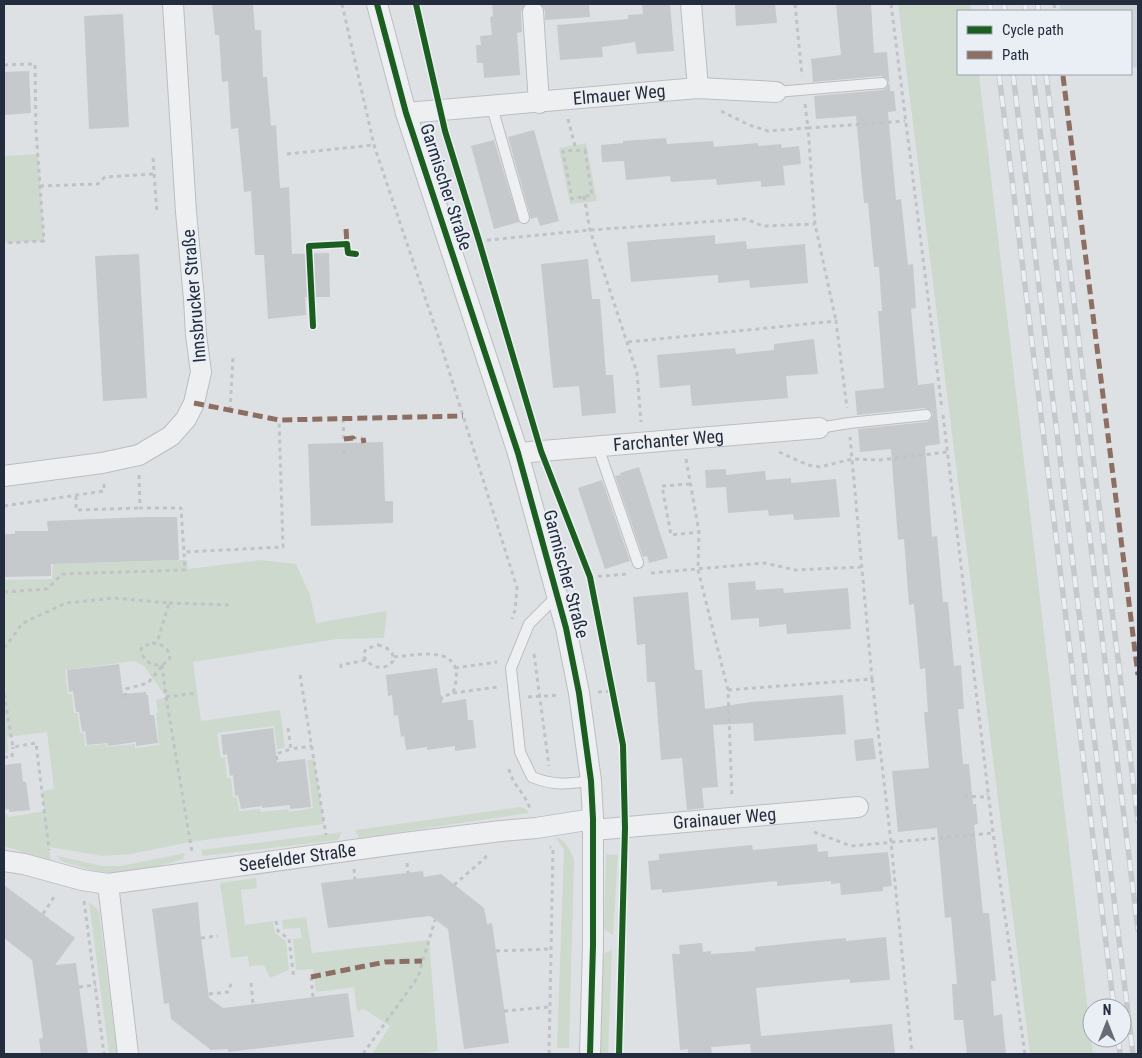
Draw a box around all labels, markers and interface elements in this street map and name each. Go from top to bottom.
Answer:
legend [957,10,1132,75]
text: Cycle path [1002,21,1064,39]
text: Path [1002,46,1029,64]
street label: Elmauer Weg [572,80,666,109]
street label: Garmischer Straße [416,121,477,253]
street label: Innsbrucker Straße [177,229,210,364]
street label: Farchanter Weg [612,425,725,455]
street label: Garmischer Straße [539,507,594,640]
street label: Grainauer Weg [672,803,777,833]
street label: Seefelder Straße [238,839,357,876]
north arrow [1082,998,1132,1048]
text: N [1103,1002,1111,1018]

